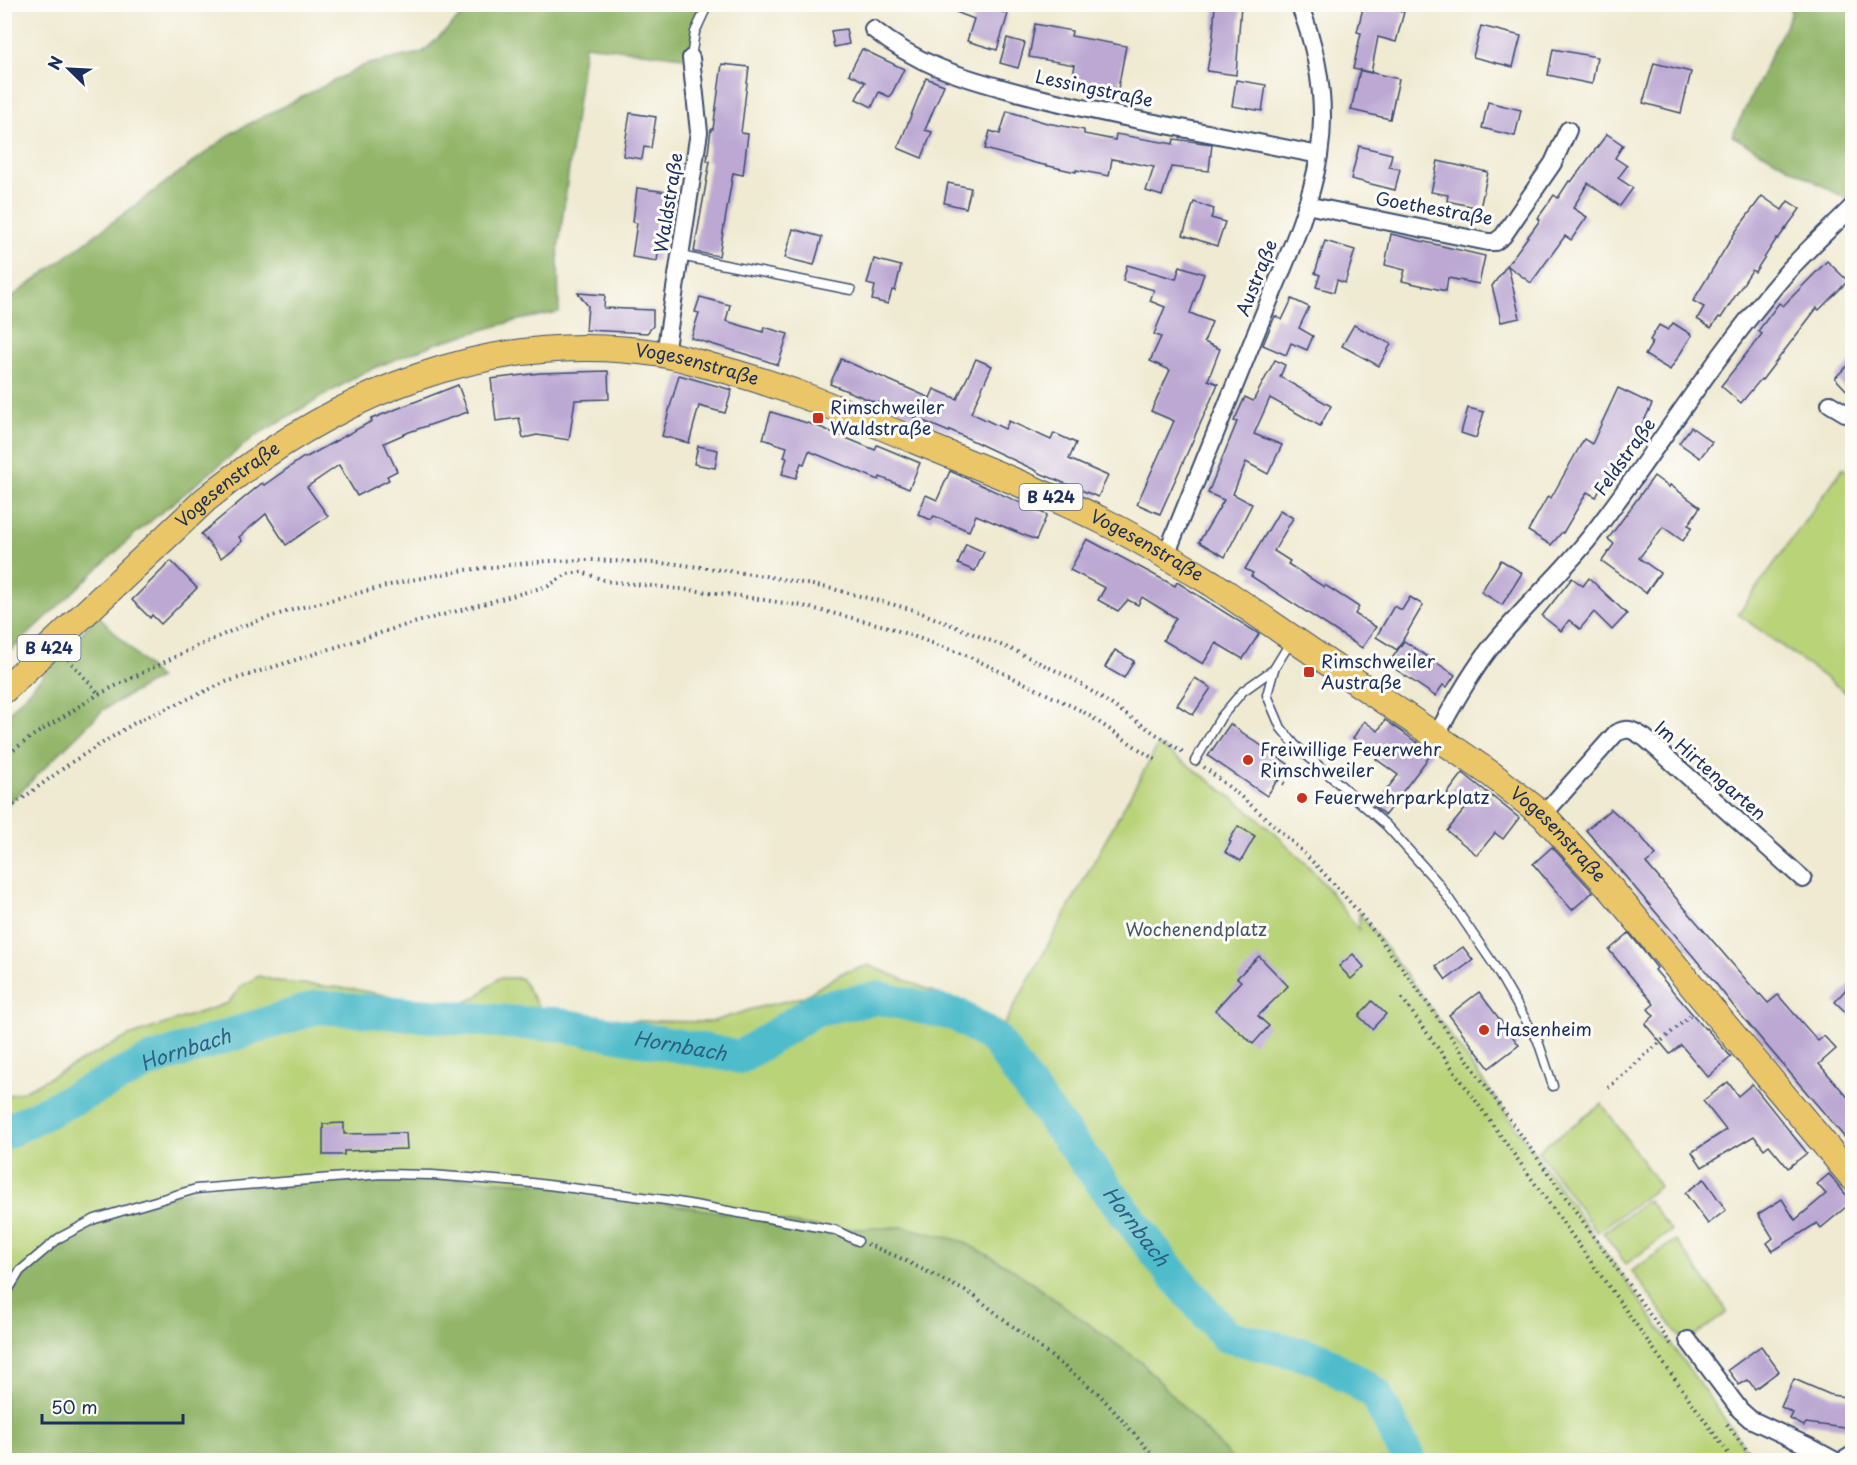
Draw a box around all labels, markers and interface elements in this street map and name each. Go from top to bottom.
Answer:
north arrow [39,39,99,99]
text: N [41,52,68,73]
street label: Lessingstraße [1033,62,1156,113]
street label: Waldstraße [646,151,689,255]
street label: Goethestraße [1373,184,1495,231]
street label: Austraße [1228,235,1283,320]
street label: Vogesenstraße [634,336,763,391]
place label: Rimschweiler Waldstraße [830,393,945,441]
marker: Rimschweiler Waldstraße [811,411,825,425]
street label: Feldstraße [1586,412,1661,501]
street label: Vogesenstraße [169,434,285,533]
road number: B 424 [1020,484,1082,510]
street label: Vogesenstraße [1086,502,1209,587]
road number: B 424 [17,635,80,661]
place label: Rimschweiler Austraße [1321,647,1436,695]
marker: Rimschweiler Austraße [1302,665,1316,679]
street label: Im Hirtengarten [1649,714,1773,826]
place label: Freiwillige Feuerwehr Rimschweiler [1260,735,1442,783]
marker: Freiwillige Feuerwehr Rimschweiler [1241,753,1255,767]
street label: Vogesenstraße [1505,779,1613,888]
place label: Feuerwehrparkplatz [1314,783,1490,810]
marker: Feuerwehrparkplatz [1295,791,1309,805]
park label: Wochenendplatz [1125,915,1267,942]
place label: Hasenheim [1496,1015,1592,1042]
water label: Hornbach [134,1020,235,1078]
water label: Hornbach [632,1022,729,1068]
marker: Hasenheim [1477,1023,1491,1037]
water label: Hornbach [1096,1180,1177,1272]
scale bar [42,1387,183,1425]
text: 50 m [51,1393,98,1420]

